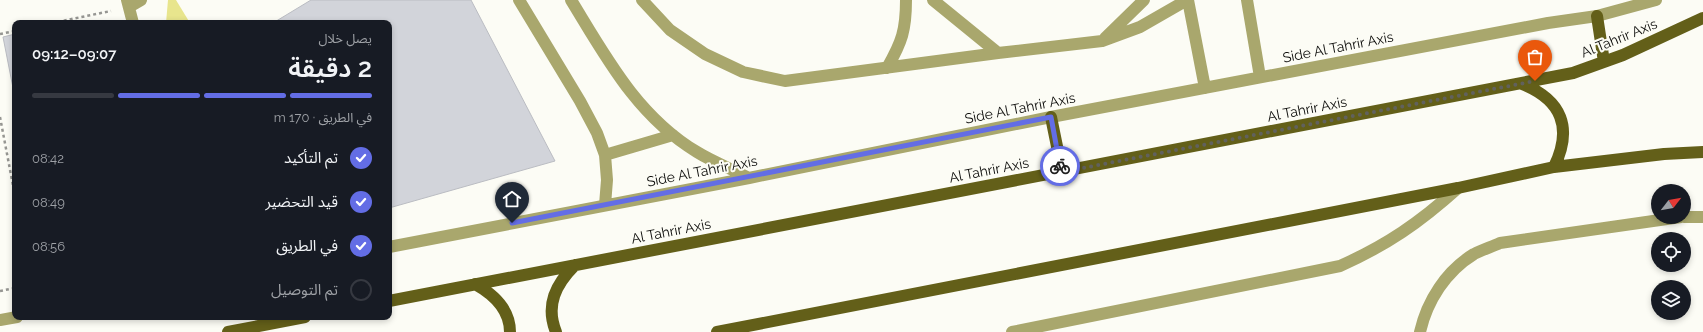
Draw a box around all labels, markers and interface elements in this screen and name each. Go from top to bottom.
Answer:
street label: Al Tahrir Axis [1578,15,1660,61]
street label: Side Al Tahrir Axis [1281,28,1395,66]
text: يصل خلال [318,31,372,46]
pin [1518,40,1552,81]
text: 09:07–09:12 [32,45,116,63]
icon: bag [1524,46,1546,68]
text: 2 دقيقة [288,53,372,83]
street label: Side Al Tahrir Axis [963,89,1077,127]
street label: Al Tahrir Axis [1266,93,1348,125]
text: في الطريق · 170 m [274,110,372,125]
courier [1040,146,1080,186]
icon: check [350,147,372,169]
text: تم التأكيد [284,149,338,167]
text: 08:42 [32,151,64,166]
street label: Side Al Tahrir Axis [645,152,759,190]
street label: Al Tahrir Axis [948,154,1030,186]
icon: bike [1049,155,1071,177]
pin [495,182,529,223]
north arrow [1651,184,1691,224]
map controls [1651,184,1691,320]
icon: home [501,188,523,210]
icon: check [350,191,372,213]
text: قيد التحضير [266,193,338,211]
text: 08:49 [32,195,65,210]
street label: Al Tahrir Axis [630,215,712,247]
button: locate [1651,232,1691,272]
icon: check [350,235,372,257]
text: في الطريق [276,237,338,255]
text: 08:56 [32,239,65,254]
button: layers [1651,280,1691,320]
text: تم التوصيل [271,281,338,299]

